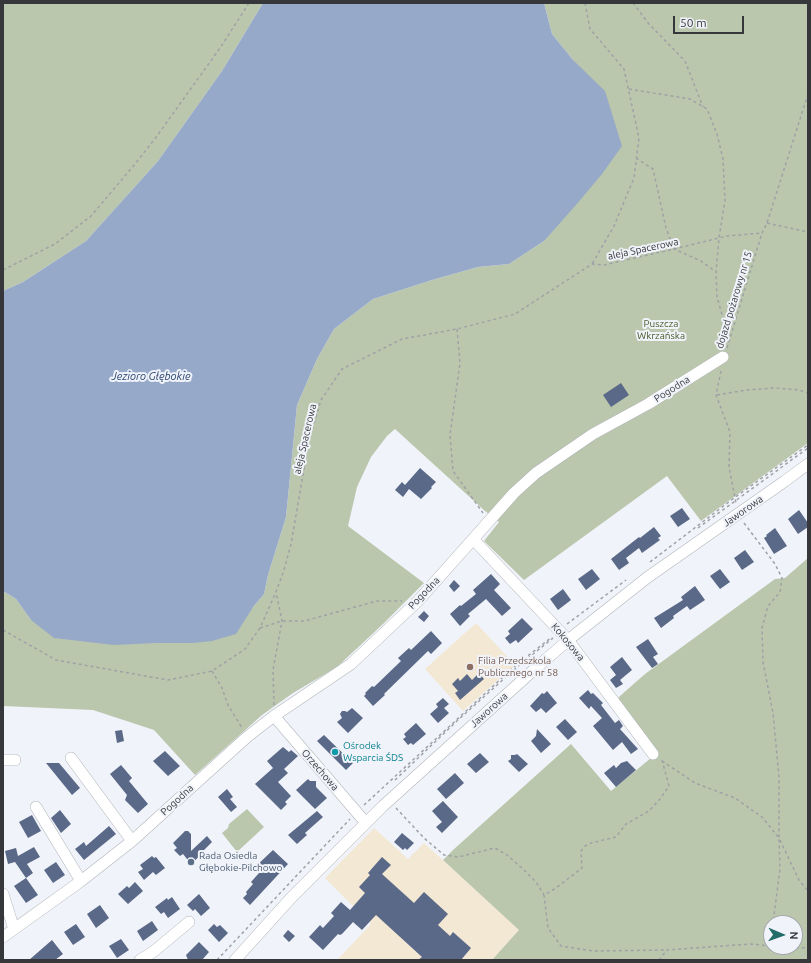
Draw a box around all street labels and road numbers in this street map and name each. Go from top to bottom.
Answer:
street label: aleja Spacerowa [607,236,679,262]
street label: dojazd pożarowy nr 15 [714,250,754,350]
street label: Pogodna [652,373,692,405]
street label: aleja Spacerowa [291,403,319,475]
street label: Jaworowa [721,493,765,529]
street label: Pogodna [406,574,442,612]
street label: Kokosowa [549,621,587,663]
street label: Jaworowa [468,690,510,730]
street label: Orzechowa [299,747,341,793]
street label: Pogodna [158,782,196,818]

